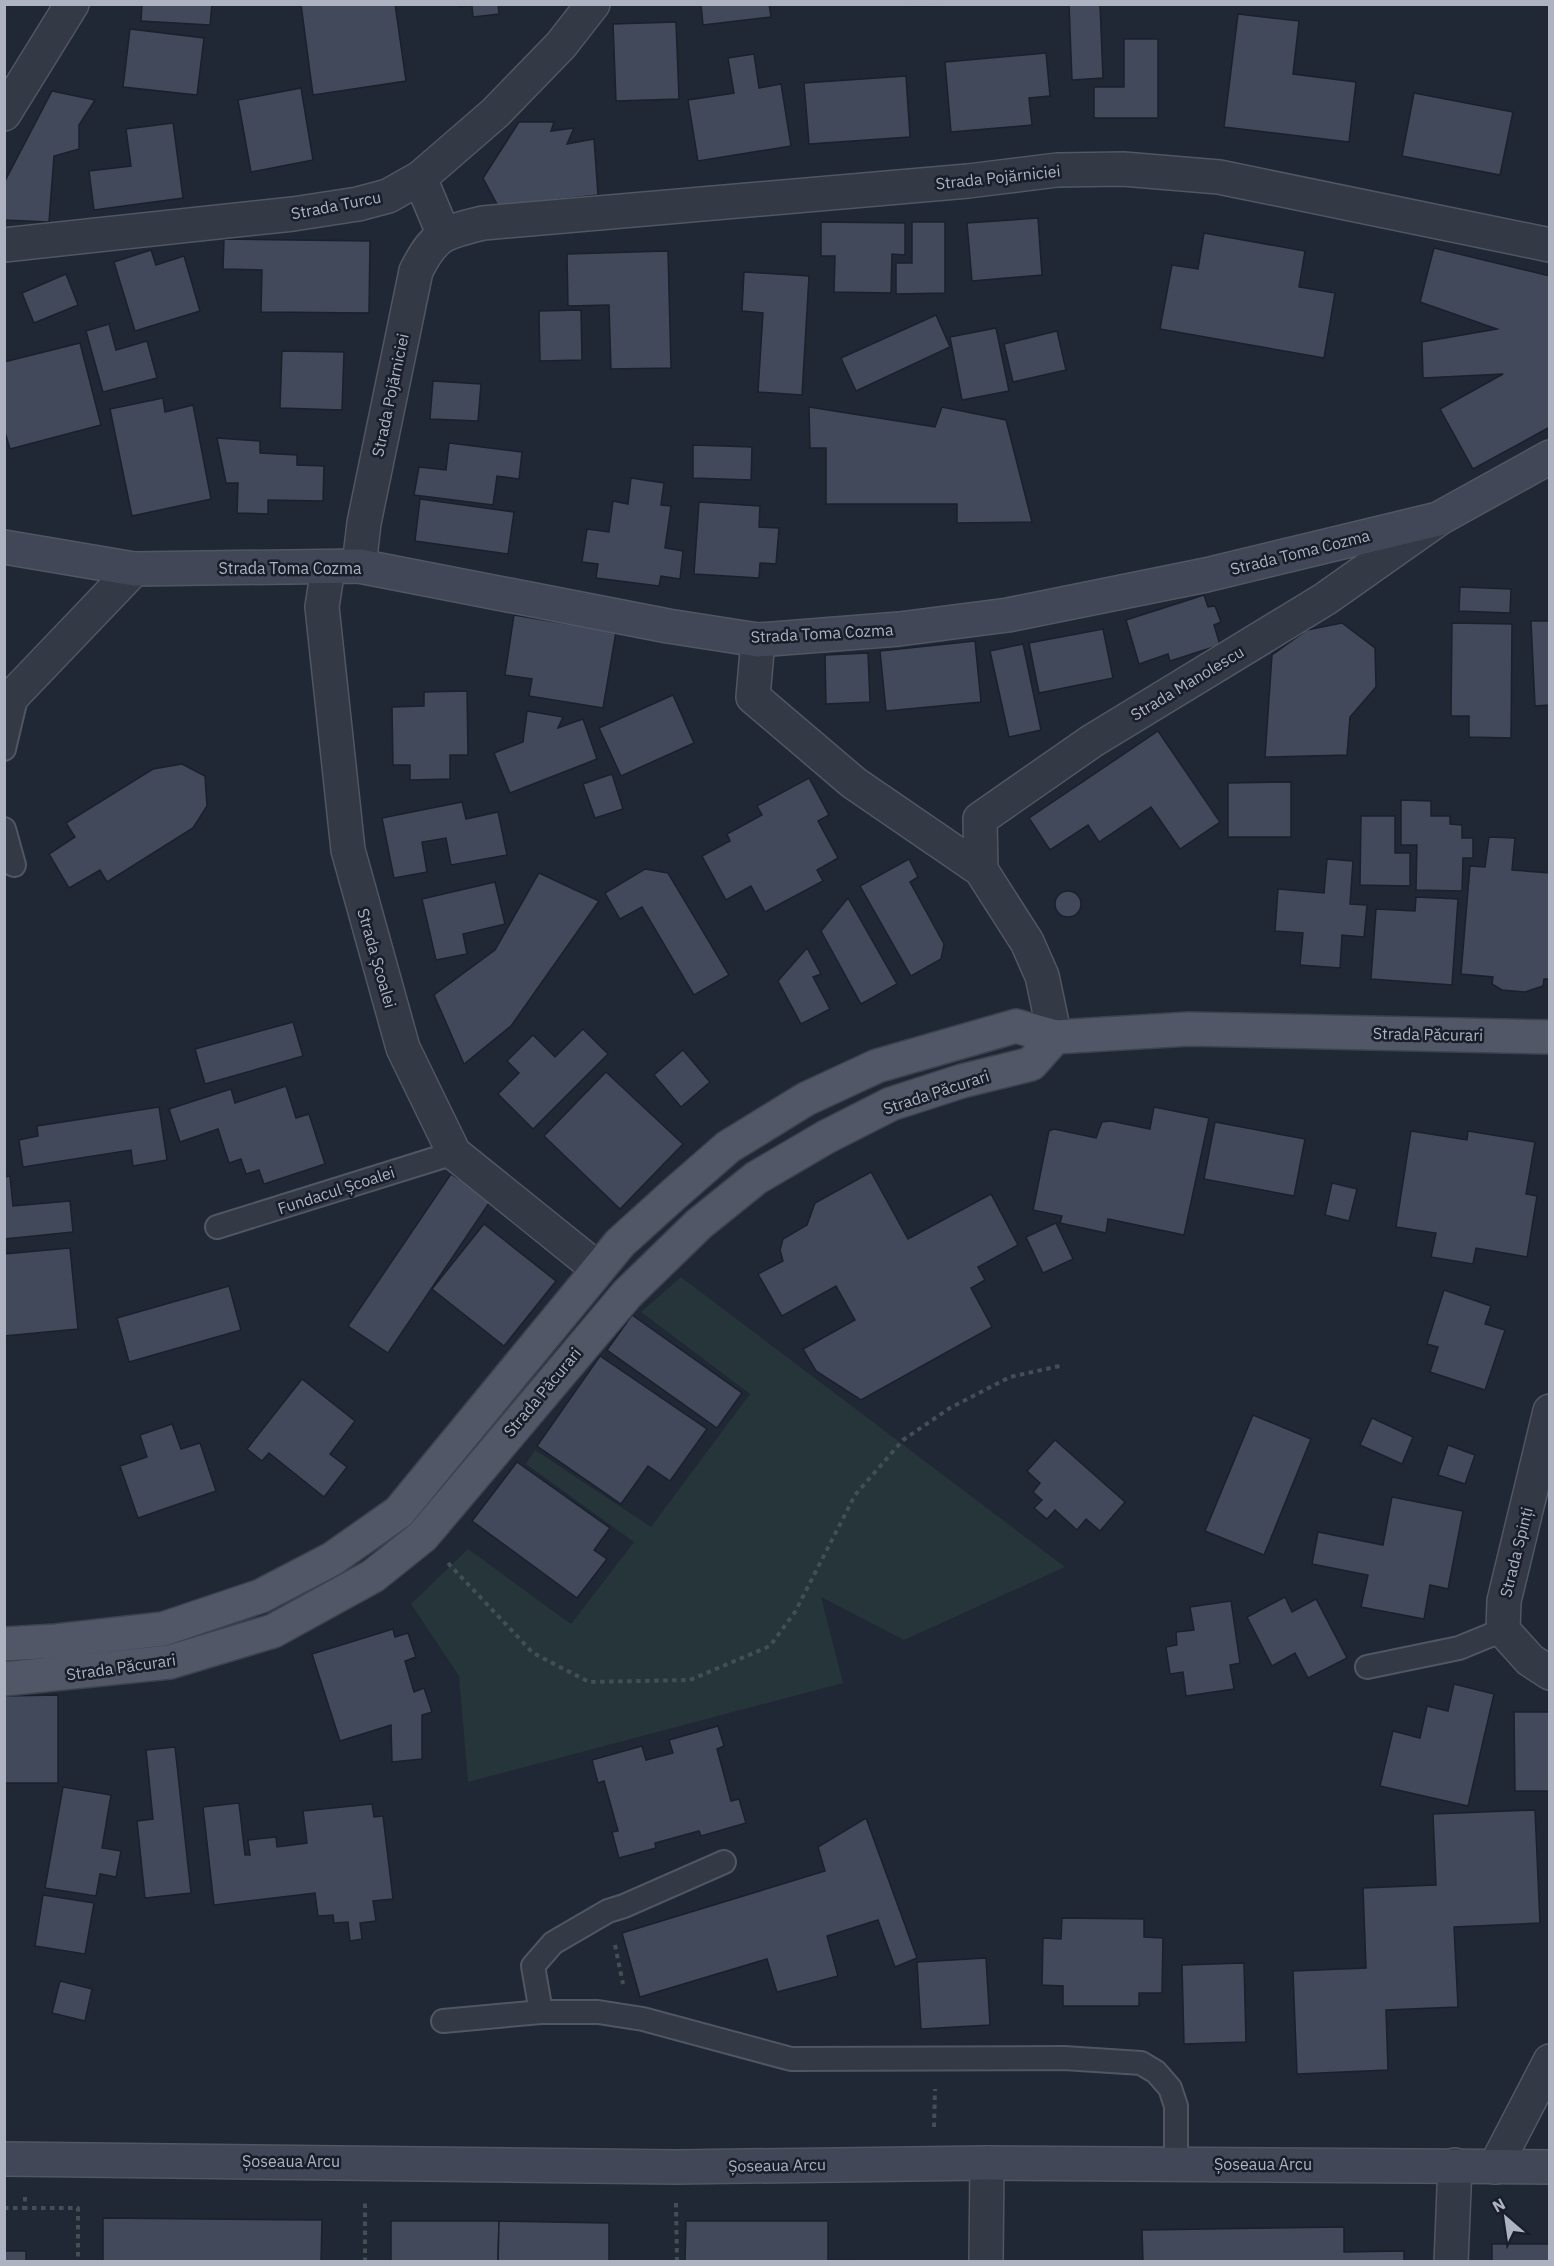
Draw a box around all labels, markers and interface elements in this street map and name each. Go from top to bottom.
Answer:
street label: Strada Pojărniciei [935,160,1061,194]
street label: Strada Turcu [289,186,383,224]
street label: Strada Pojărniciei [367,332,413,458]
street label: Strada Toma Cozma [1228,525,1372,579]
street label: Strada Toma Cozma [219,558,362,578]
street label: Strada Toma Cozma [750,619,894,647]
street label: Strada Manolescu [1127,641,1247,725]
street label: Strada Școalei [353,906,401,1010]
street label: Strada Păcurari [1373,1023,1483,1045]
street label: Strada Păcurari [880,1065,992,1119]
street label: Fundacul Școalei [275,1162,397,1218]
street label: Strada Păcurari [499,1343,585,1441]
street label: Strada Spinți [1495,1505,1538,1599]
street label: Strada Păcurari [65,1649,177,1685]
street label: Șoseaua Arcu [242,2151,340,2171]
street label: Șoseaua Arcu [728,2154,826,2176]
street label: Șoseaua Arcu [1214,2154,1312,2174]
north arrow [1476,2188,1536,2248]
text: N [1489,2193,1509,2216]

